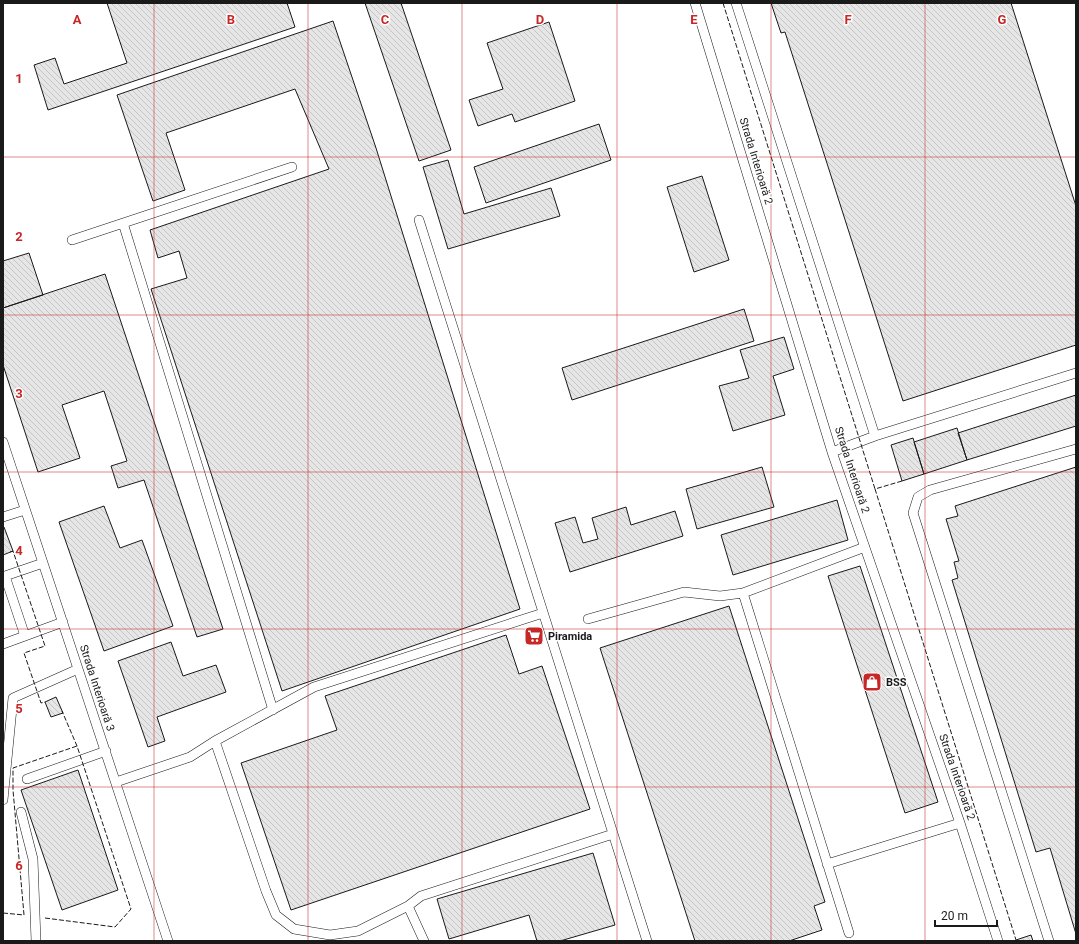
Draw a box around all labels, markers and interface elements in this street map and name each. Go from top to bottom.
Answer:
text: A [73,12,82,27]
text: B [227,12,235,27]
text: C [381,12,390,27]
text: D [536,12,544,27]
text: E [690,12,698,27]
text: F [844,12,852,27]
text: G [998,12,1007,27]
text: 1 [15,71,23,86]
street label: Strada Interioară 2 [737,116,775,206]
text: 2 [15,229,23,244]
text: 3 [15,386,23,401]
street label: Strada Interioară 2 [832,425,872,515]
text: 4 [15,543,23,558]
supermarket icon: Piramida [523,625,545,647]
place label: Piramida [548,630,592,643]
street label: Strada Interioară 3 [77,643,117,733]
shop icon: BSS [861,671,883,693]
place label: BSS [886,676,907,689]
text: 5 [15,701,23,716]
street label: Strada Interioară 2 [936,732,978,822]
text: 6 [15,858,23,873]
scale bar [935,902,997,928]
text: 20 m [941,909,968,923]

